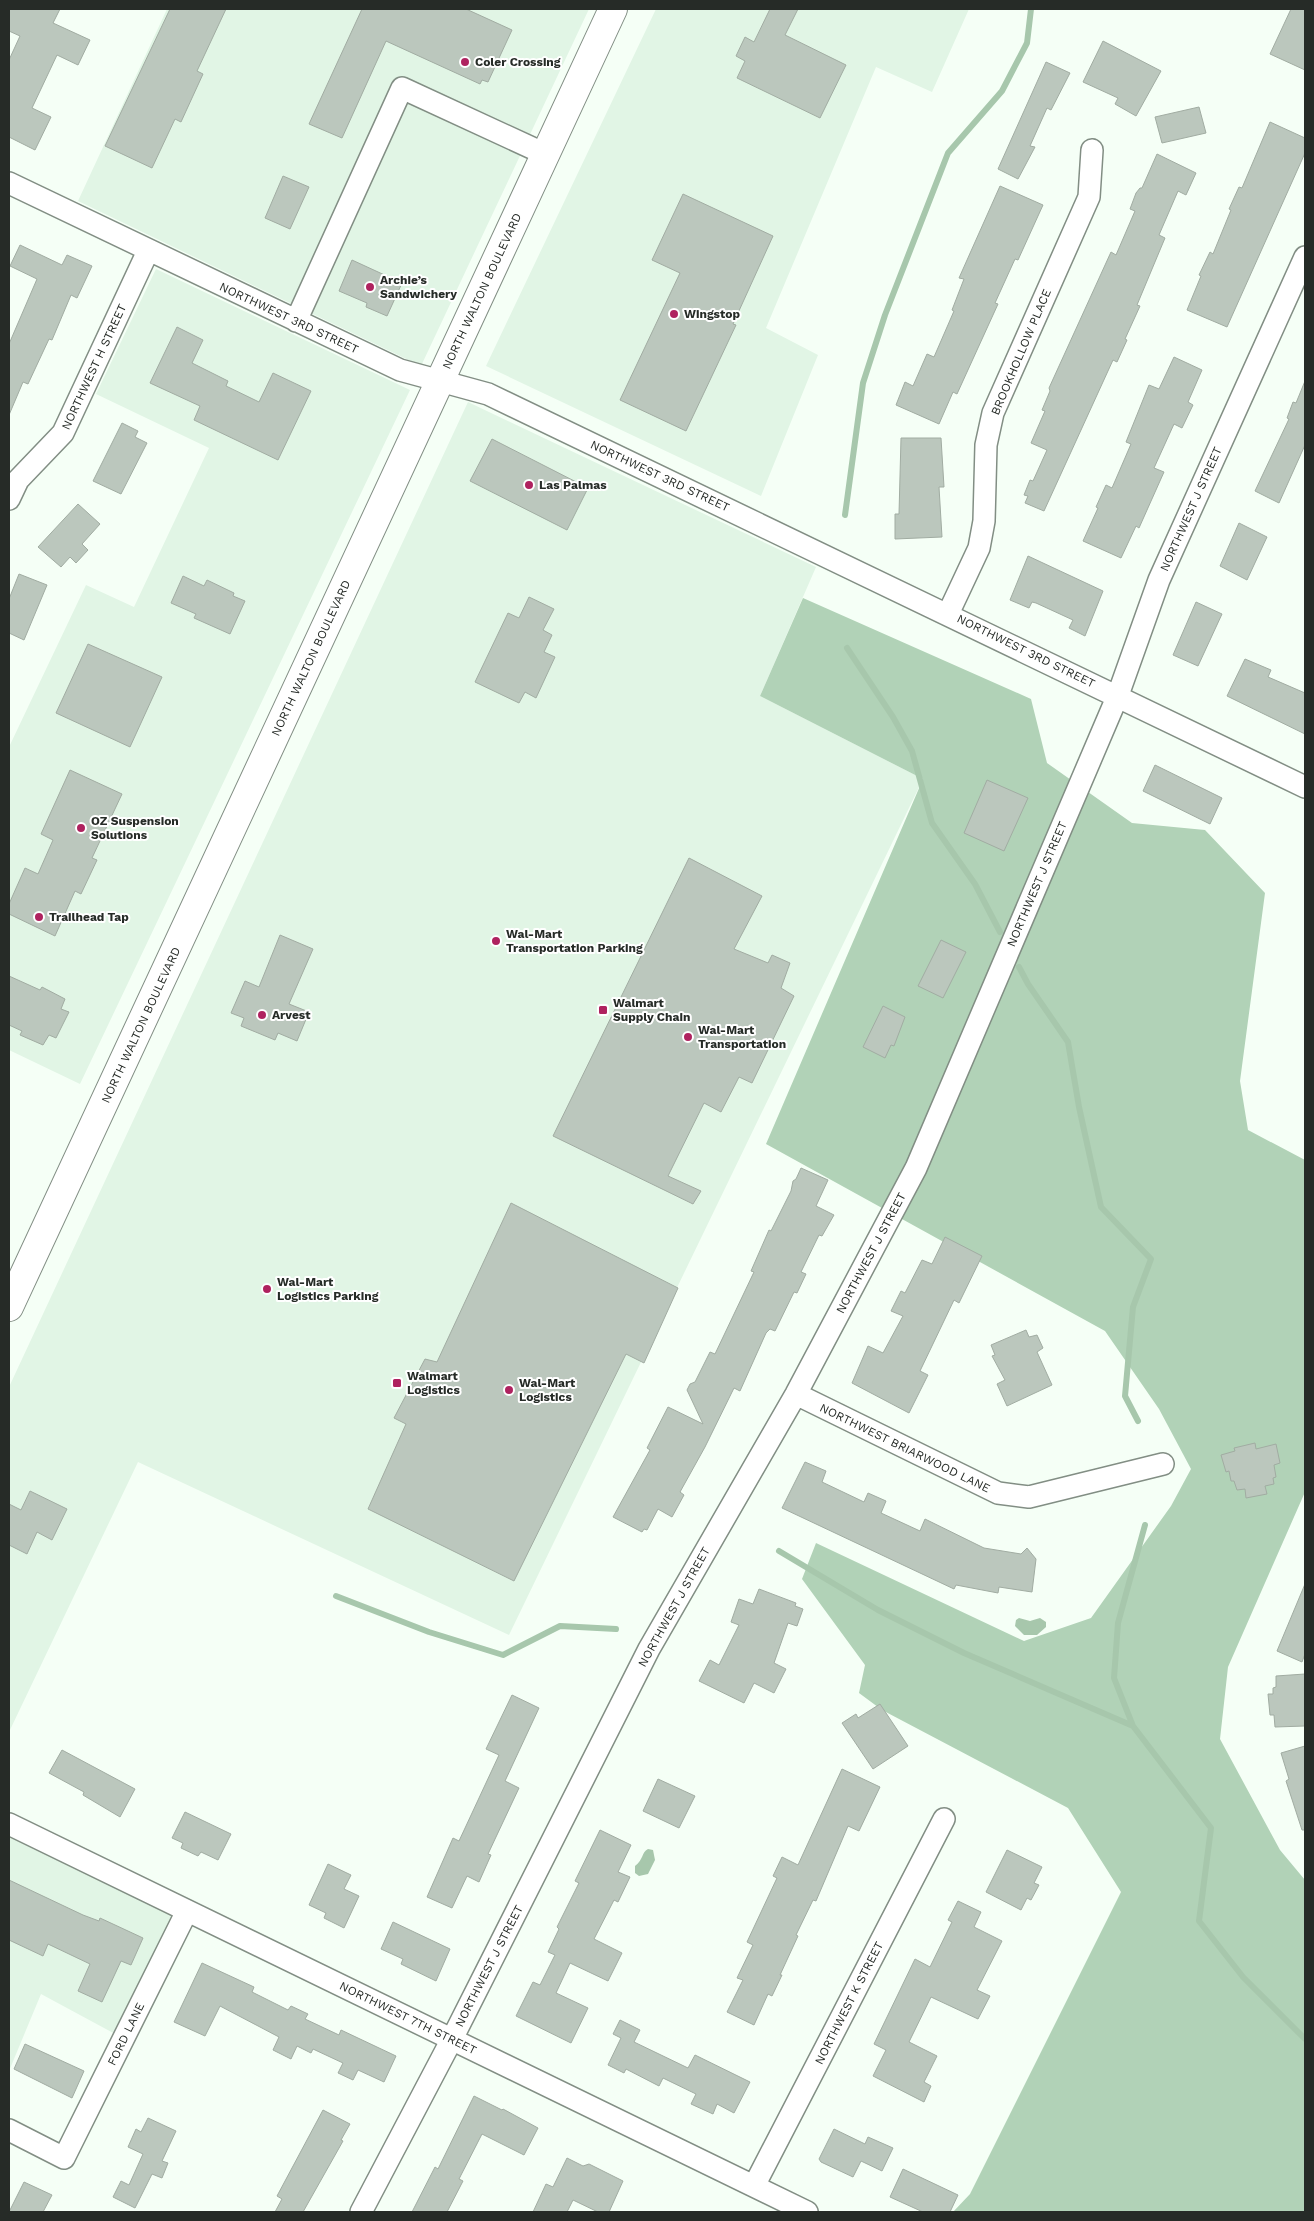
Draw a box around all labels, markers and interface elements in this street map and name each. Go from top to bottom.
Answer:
place label: Coler Crossing [475,55,561,69]
marker: Coler Crossing [459,56,471,68]
street label: NORTH WALTON BOULEVARD [440,211,524,371]
place label: Archie’s Sandwichery [380,273,457,301]
street label: NORTHWEST 3RD STREET [217,280,361,356]
marker: Archie’s Sandwichery [364,281,376,293]
street label: BROOKHOLLOW PLACE [988,287,1054,417]
street label: NORTHWEST H STREET [59,302,129,432]
place label: Wingstop [684,307,740,321]
marker: Wingstop [668,308,680,320]
street label: NORTHWEST 3RD STREET [588,438,732,514]
street label: NORTHWEST J STREET [1157,445,1225,573]
place label: Las Palmas [539,478,607,492]
marker: Las Palmas [523,479,535,491]
street label: NORTH WALTON BOULEVARD [269,578,353,738]
street label: NORTHWEST 3RD STREET [955,611,1097,691]
place label: OZ Suspension Solutions [91,814,179,842]
street label: NORTHWEST J STREET [1004,819,1070,949]
marker: OZ Suspension Solutions [75,822,87,834]
place label: Trailhead Tap [49,910,129,924]
marker: Trailhead Tap [33,911,45,923]
place label: Wal-Mart Transportation Parking [506,927,643,955]
marker: Wal-Mart Transportation Parking [490,935,502,947]
street label: NORTH WALTON BOULEVARD [99,945,183,1105]
place label: Walmart Supply Chain [613,996,690,1024]
marker: Walmart Supply Chain [597,1004,609,1016]
place label: Arvest [272,1008,311,1022]
marker: Arvest [256,1009,268,1021]
place label: Wal-Mart Transportation [698,1023,786,1051]
marker: Wal-Mart Transportation [682,1031,694,1043]
street label: NORTHWEST J STREET [833,1190,909,1316]
place label: Wal-Mart Logistics Parking [277,1275,379,1303]
marker: Wal-Mart Logistics Parking [261,1283,273,1295]
place label: Walmart Logistics [407,1369,460,1397]
place label: Wal-Mart Logistics [519,1376,576,1404]
marker: Walmart Logistics [391,1377,403,1389]
marker: Wal-Mart Logistics [503,1384,515,1396]
street label: NORTHWEST BRIARWOOD LANE [817,1401,993,1496]
street label: NORTHWEST J STREET [635,1545,713,1669]
street label: NORTHWEST J STREET [452,1903,526,2029]
street label: NORTHWEST K STREET [812,1939,886,2067]
street label: NORTHWEST 7TH STREET [337,1979,479,2057]
street label: FORD LANE [105,2000,147,2068]

